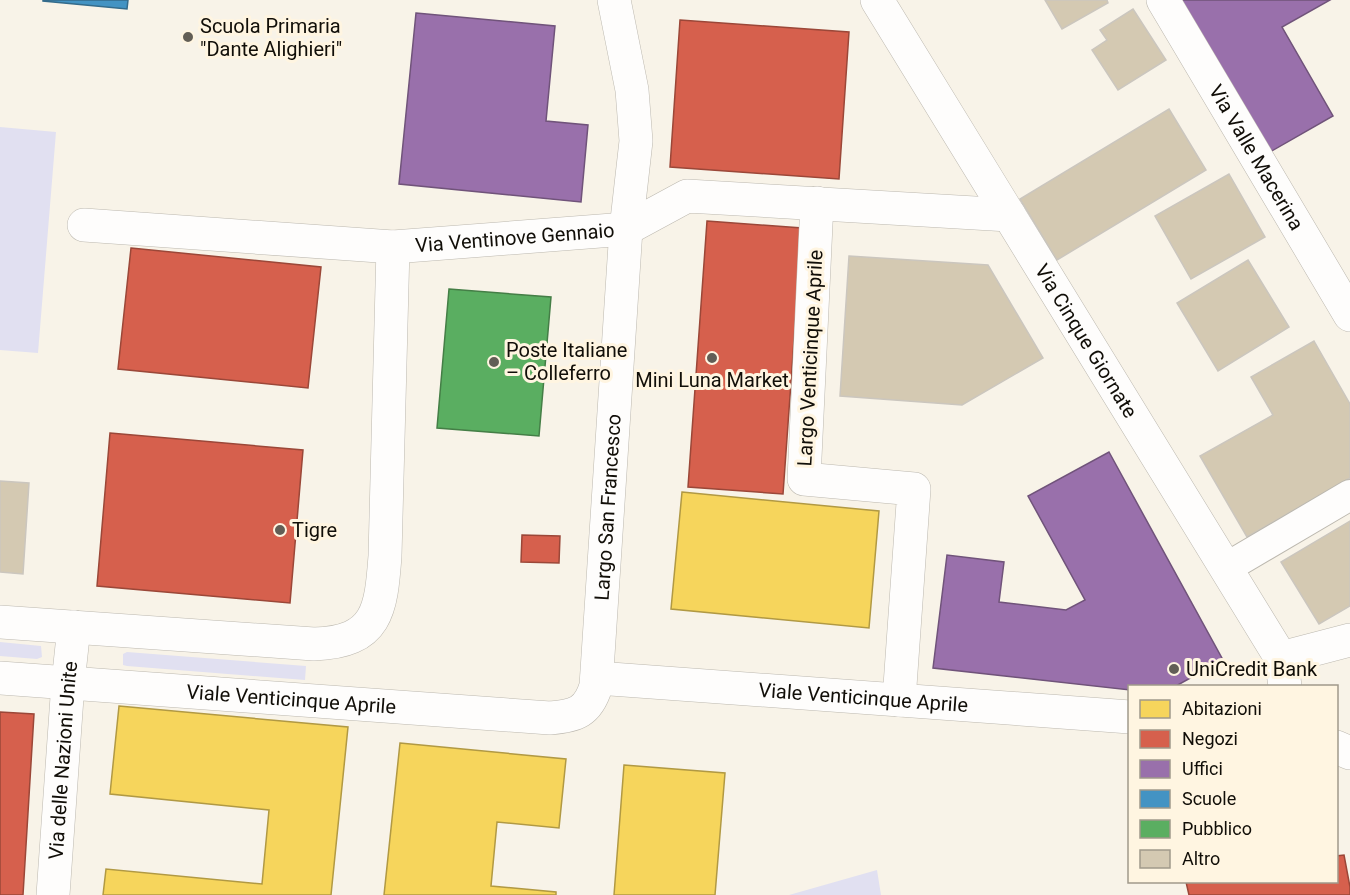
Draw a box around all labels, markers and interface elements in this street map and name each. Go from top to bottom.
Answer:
place label: Scuola Primaria "Dante Alighieri" [200,14,342,61]
marker: Scuola Primaria "Dante Alighieri" [181,30,195,44]
street label: Via Valle Macerina [1204,80,1309,234]
street label: Via Ventinove Gennaio [414,218,615,257]
street label: Largo Venticinque Aprile [792,249,828,467]
street label: Via Cinque Giornate [1030,260,1143,422]
place label: Poste Italiane – Colleferro [506,338,627,385]
marker: Mini Luna Market [705,351,719,365]
marker: Poste Italiane – Colleferro [487,355,501,369]
place label: Mini Luna Market [635,368,789,392]
street label: Largo San Francesco [590,413,626,601]
place label: Tigre [292,518,337,542]
marker: Tigre [273,523,287,537]
place label: UniCredit Bank [1186,657,1318,681]
street label: Via delle Nazioni Unite [44,660,82,860]
marker: UniCredit Bank [1167,662,1181,676]
street label: Viale Venticinque Aprile [758,678,969,717]
street label: Viale Venticinque Aprile [186,680,397,719]
legend [1128,685,1338,883]
text: Abitazioni [1182,698,1262,719]
text: Negozi [1182,728,1238,749]
text: Uffici [1182,758,1223,779]
text: Scuole [1182,788,1236,809]
text: Pubblico [1182,818,1252,839]
text: Altro [1182,848,1220,869]

